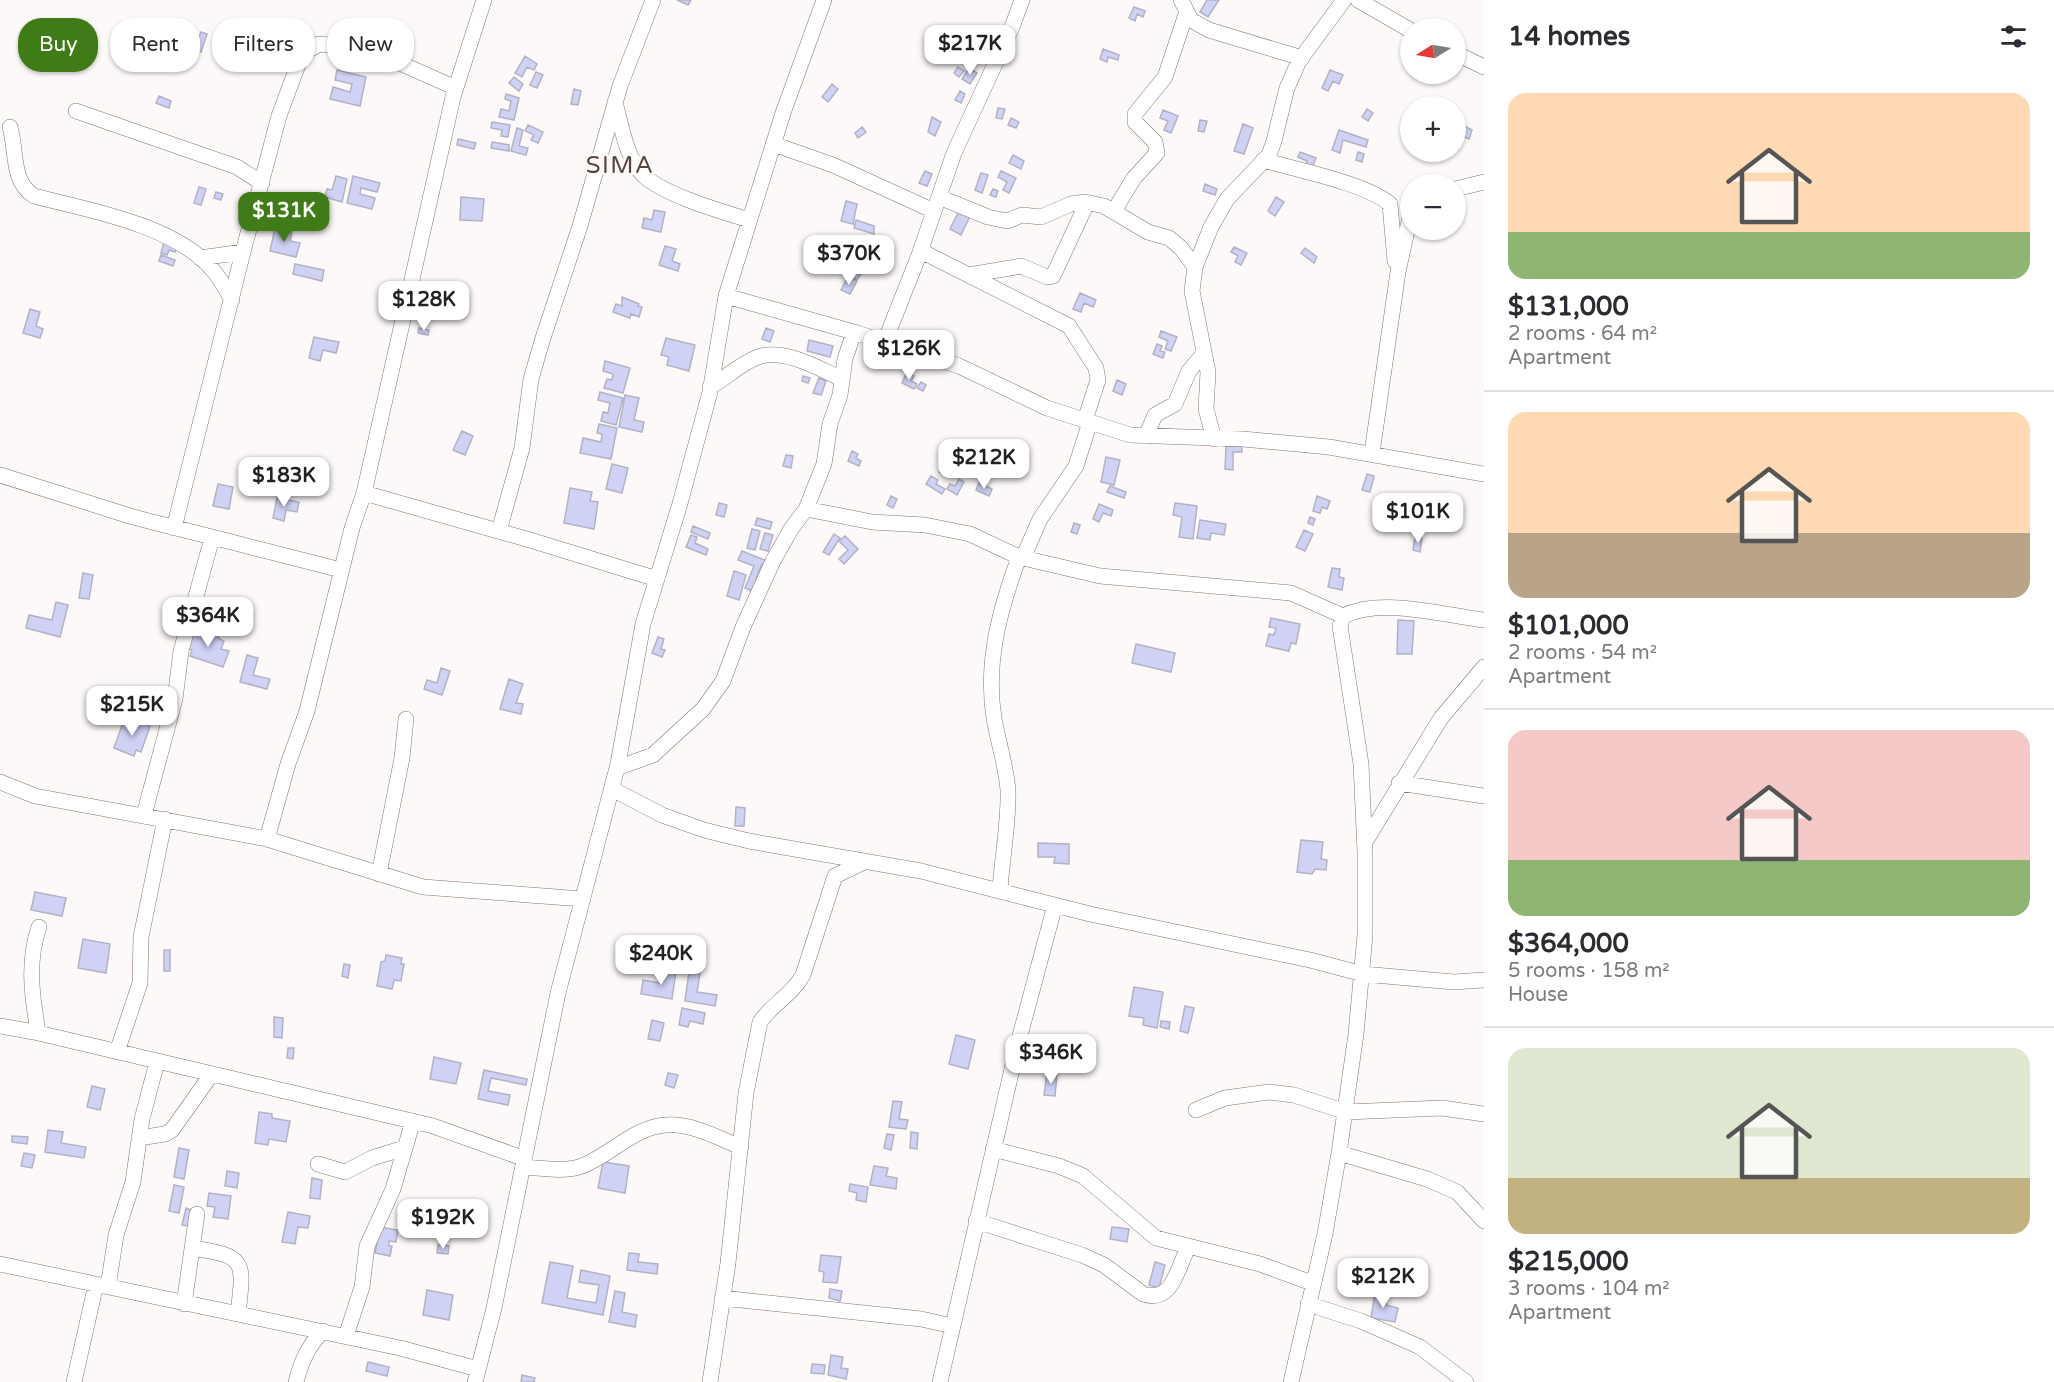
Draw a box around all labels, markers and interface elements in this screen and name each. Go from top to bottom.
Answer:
chip: Buy [18,18,98,72]
chip: Rent [110,18,200,72]
chip: Filters [212,18,315,72]
chip: New [327,18,414,72]
north arrow [1400,18,1466,84]
map controls [1400,18,1466,240]
icon: filters [1997,20,2030,53]
text: 14 homes [1508,21,1630,52]
pin: $217K [928,25,1012,76]
text: $217K [938,32,1002,56]
button: + [1400,96,1466,162]
icon: home [1715,132,1823,240]
district label: SIMA [586,151,654,180]
button: − [1400,174,1466,240]
pin: $131K [242,192,326,243]
text: $131K [252,199,316,223]
pin: $370K [807,235,891,286]
text: $370K [817,242,881,266]
pin: $128K [382,281,466,332]
text: $128K [392,288,456,312]
text: $131,000 [1508,291,1629,322]
text: 2 rooms · 64 m² [1508,322,1657,346]
pin: $126K [867,330,951,381]
text: $126K [877,337,941,361]
text: Apartment [1508,346,1611,370]
pin: $212K [942,439,1026,490]
text: $212K [952,446,1016,470]
icon: home [1715,451,1823,559]
pin: $183K [242,457,326,508]
text: $183K [252,464,316,488]
pin: $101K [1376,493,1460,544]
text: $101K [1386,500,1450,524]
pin: $364K [166,597,250,648]
text: $364K [176,604,240,628]
text: $101,000 [1508,610,1629,641]
text: 2 rooms · 54 m² [1508,641,1657,665]
text: Apartment [1508,665,1611,689]
pin: $215K [90,686,174,737]
text: $215K [100,693,164,717]
icon: home [1715,769,1823,877]
text: $364,000 [1508,928,1629,959]
pin: $240K [619,935,703,986]
text: $240K [629,942,693,966]
text: 5 rooms · 158 m² [1508,959,1670,983]
text: House [1508,983,1568,1007]
pin: $346K [1009,1034,1093,1085]
text: $346K [1019,1041,1083,1065]
icon: home [1715,1087,1823,1195]
pin: $192K [401,1199,485,1250]
text: $192K [411,1206,475,1230]
text: $215,000 [1508,1246,1628,1277]
pin: $212K [1341,1258,1425,1309]
text: $212K [1351,1265,1415,1289]
text: 3 rooms · 104 m² [1508,1277,1670,1301]
text: Apartment [1508,1301,1611,1325]

